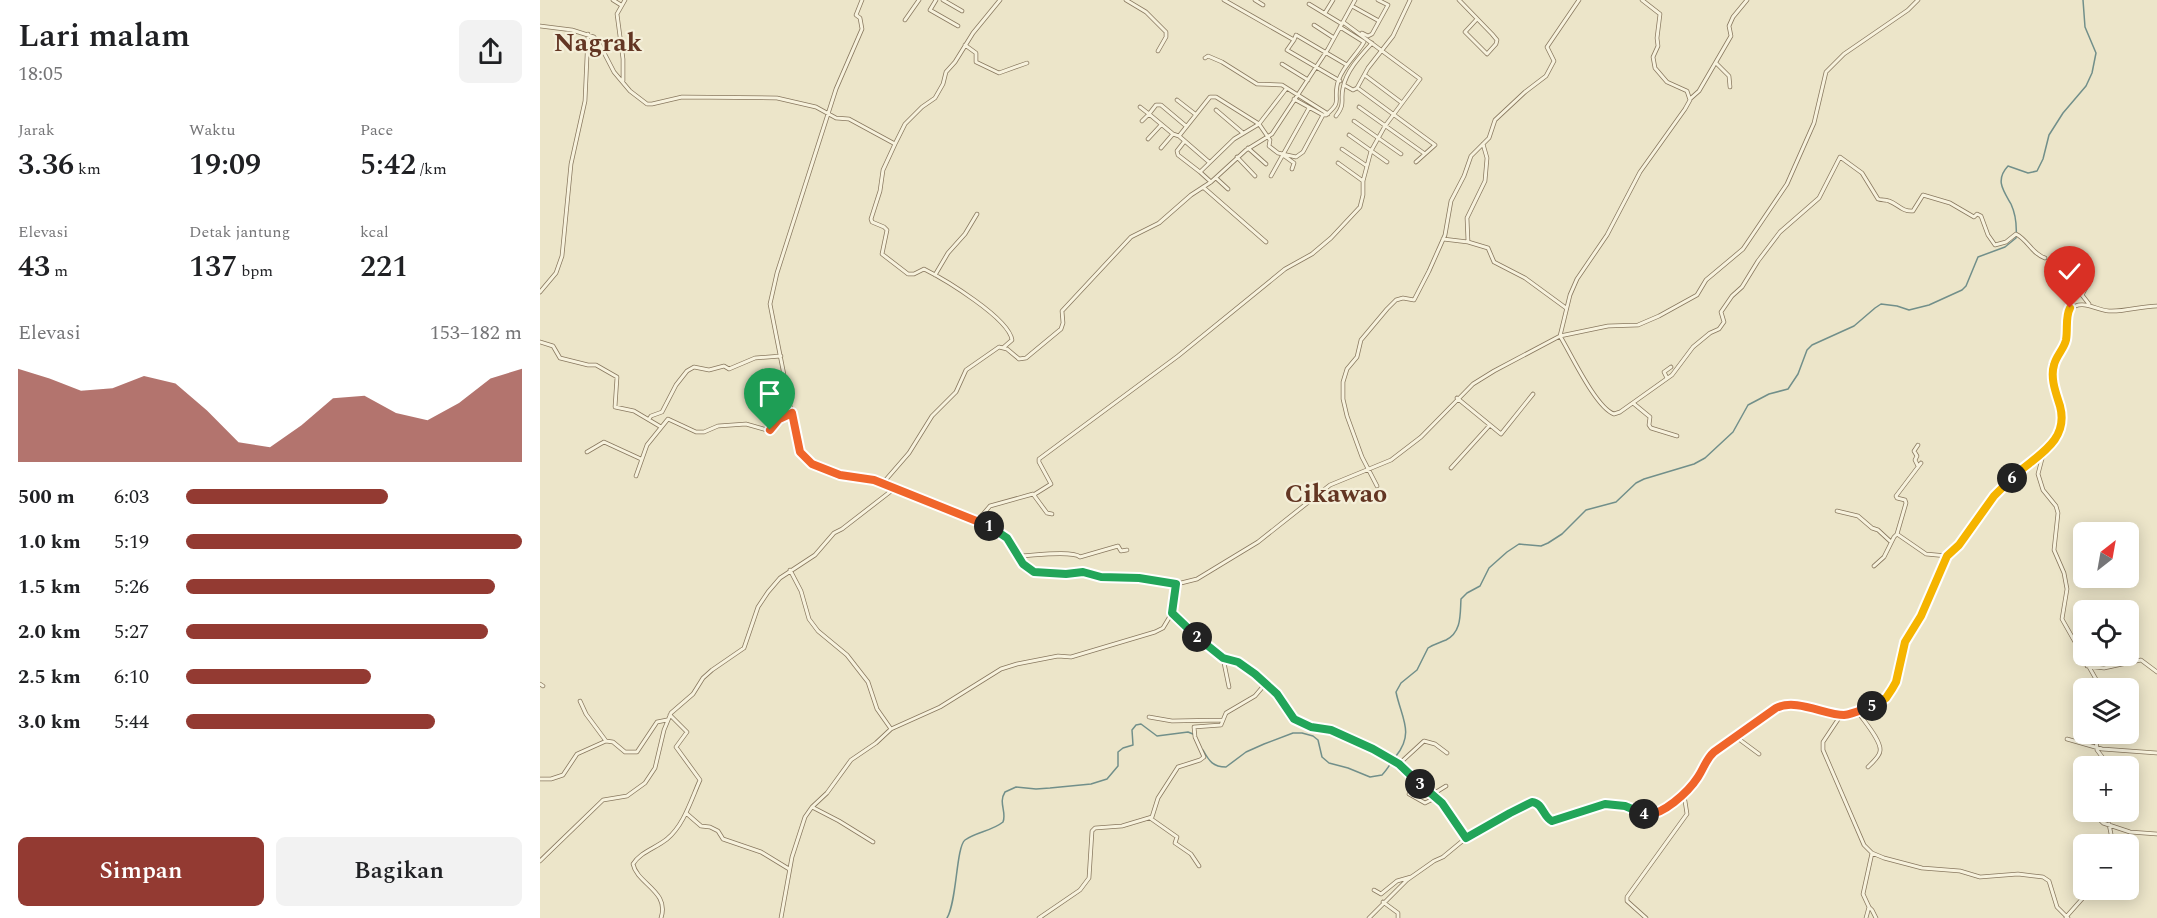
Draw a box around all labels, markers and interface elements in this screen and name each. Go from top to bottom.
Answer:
text: Lari malam [18,11,190,61]
button: share [459,20,522,83]
district label: Nagrak [554,23,643,63]
text: 18:05 [18,59,63,89]
text: Jarak [18,118,55,142]
text: Waktu [189,118,235,142]
text: Pace [360,118,393,142]
text: 3.36 [18,142,74,188]
text: 19:09 [189,142,261,188]
text: 5:42 [360,142,416,188]
text: km [74,157,101,181]
text: /km [416,157,447,181]
text: Elevasi [18,220,68,244]
text: Detak jantung [189,220,290,244]
text: kcal [360,220,389,244]
text: 43 [18,244,50,290]
text: 137 [189,244,237,290]
text: 221 [360,244,408,290]
pin [2044,246,2095,308]
icon: check [2053,255,2086,288]
text: m [50,259,68,283]
text: bpm [237,259,273,283]
text: Elevasi [18,318,81,348]
text: 153–182 m [430,318,522,348]
pin [744,368,795,430]
icon: arrive [753,377,786,410]
pin: 6 [1997,463,2027,493]
text: 6 [2008,466,2016,490]
district label: Cikawao [1285,474,1387,514]
text: 500 m [18,482,75,512]
text: 6:03 [114,482,149,512]
pin: 1 [974,511,1004,541]
text: 1 [985,514,993,538]
north arrow [2073,522,2139,588]
map controls [2073,522,2139,900]
text: 1.0 km [18,527,81,557]
text: 5:19 [114,527,149,557]
text: 1.5 km [18,572,81,602]
text: 5:26 [114,572,149,602]
button: locate [2073,600,2139,666]
text: 2.0 km [18,617,81,647]
text: 5:27 [114,617,149,647]
pin: 2 [1182,622,1212,652]
text: 2 [1193,625,1201,649]
text: 2.5 km [18,662,81,692]
text: 6:10 [114,662,149,692]
button: layers [2073,678,2139,744]
pin: 5 [1857,691,1887,721]
text: 5 [1868,694,1876,718]
text: 3.0 km [18,707,81,737]
text: 5:44 [114,707,149,737]
button: + [2073,756,2139,822]
pin: 3 [1405,769,1435,799]
text: 3 [1416,772,1424,796]
pin: 4 [1629,799,1659,829]
text: 4 [1640,802,1648,826]
button: − [2073,834,2139,900]
button: Simpan [18,837,264,906]
button: Bagikan [276,837,522,906]

